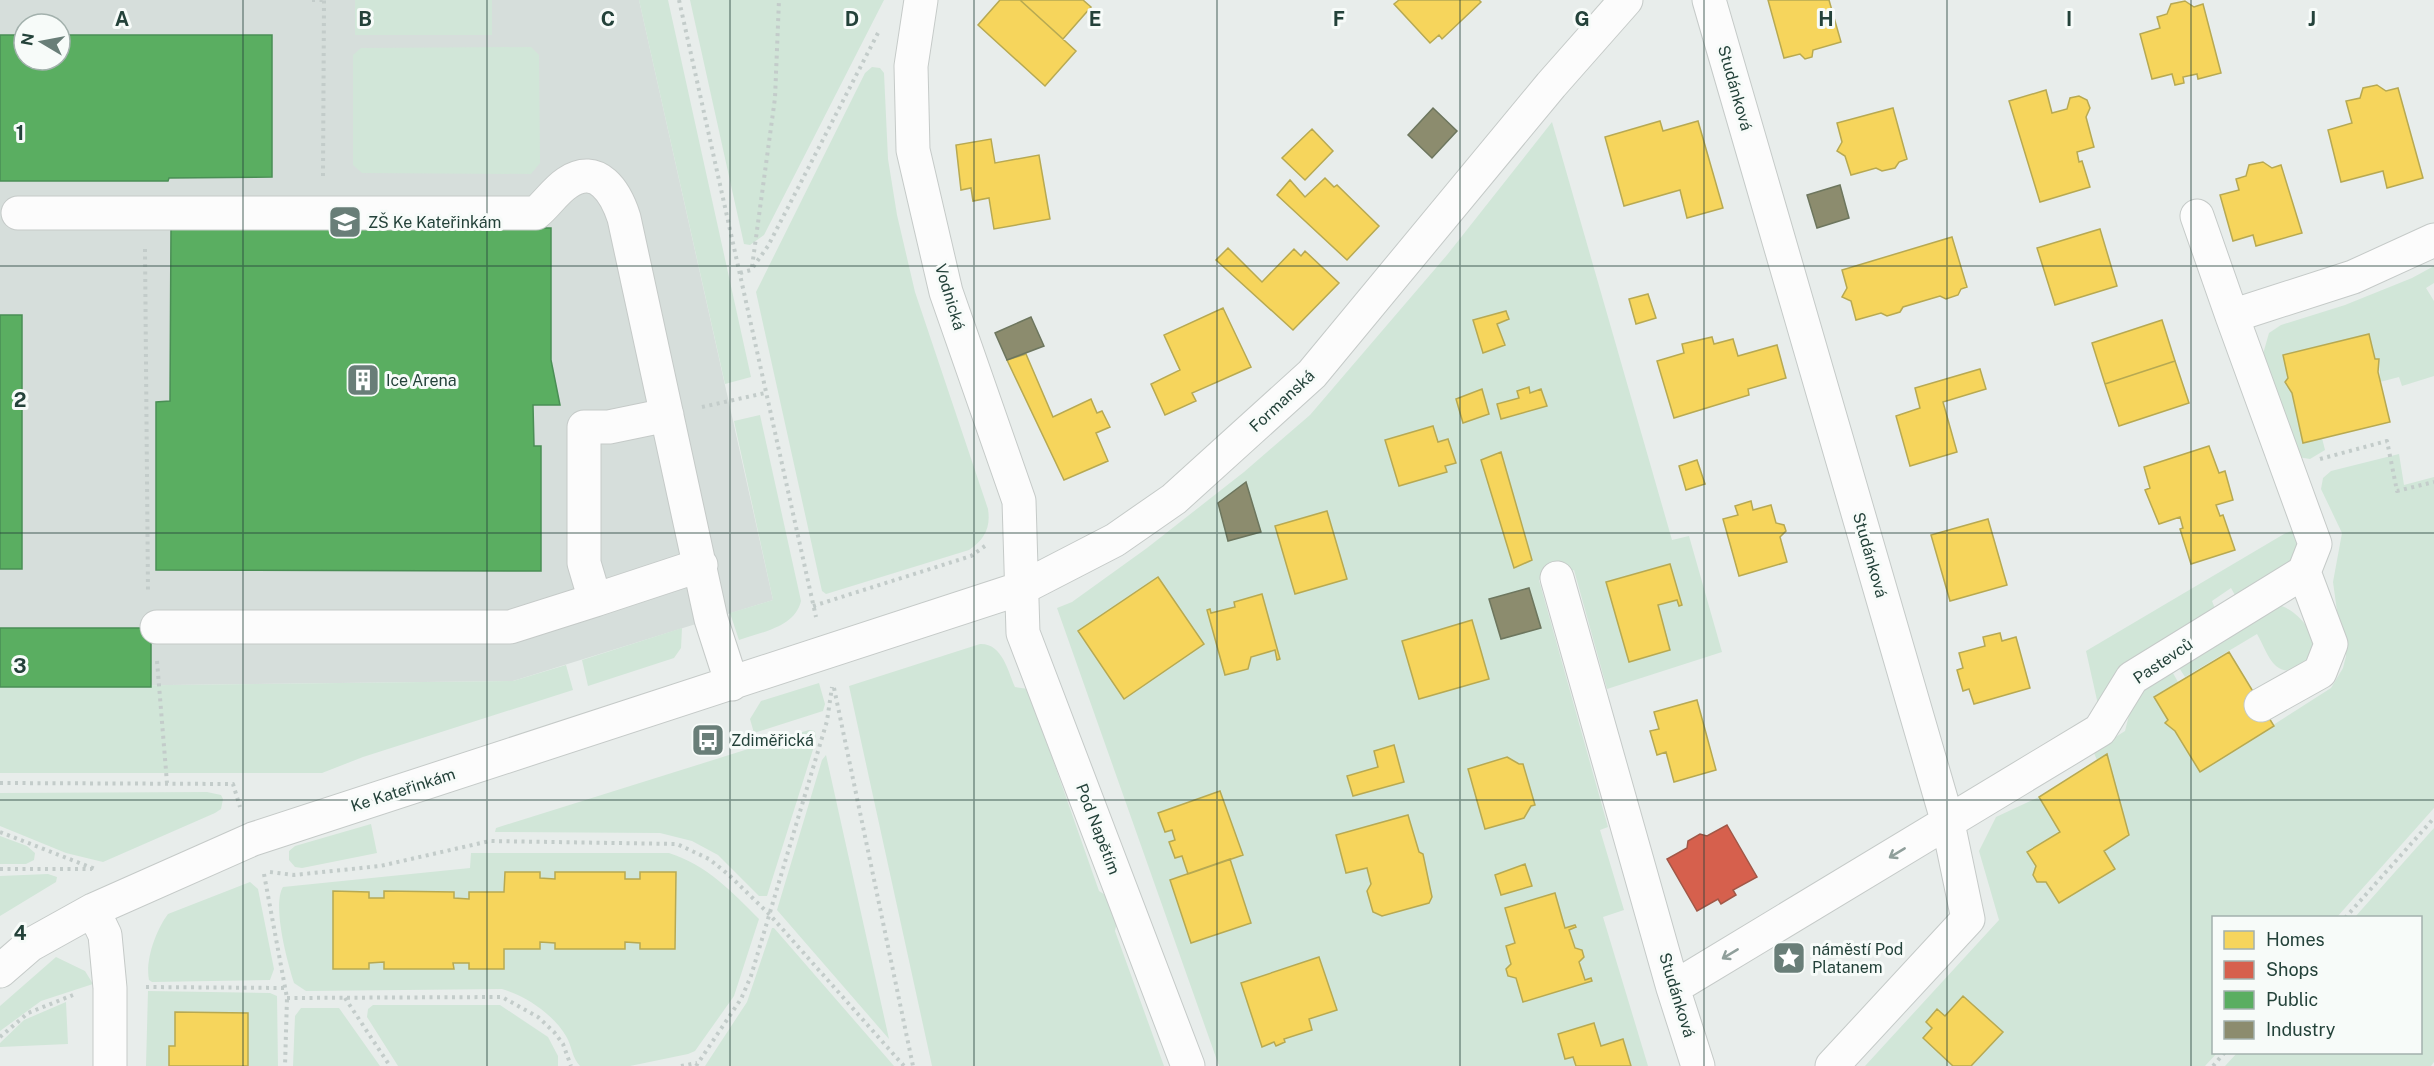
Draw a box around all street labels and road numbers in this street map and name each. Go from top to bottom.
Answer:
street label: Studánková [1714,43,1756,133]
street label: Vodnická [931,262,969,332]
street label: Formanská [1246,366,1318,436]
street label: Studánková [1849,510,1891,600]
street label: Pastevců [2130,634,2196,688]
street label: Ke Kateřinkám [348,764,458,816]
street label: Pod Napětím [1072,781,1124,877]
street label: Studánková [1655,950,1699,1040]

